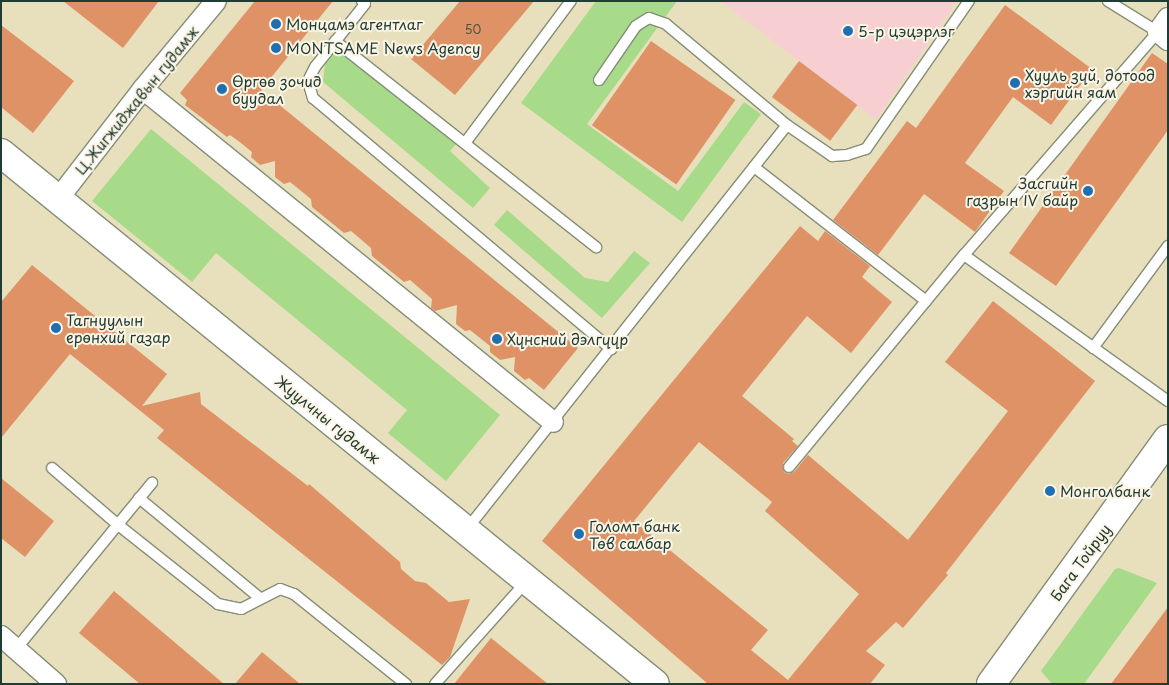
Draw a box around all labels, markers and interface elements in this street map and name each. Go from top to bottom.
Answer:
place label: Монцамэ агентлаг [286,15,425,33]
marker: Монцамэ агентлаг [270,18,282,30]
street label: Ц.Жигжиджавын гудамж [71,22,201,178]
place label: 5-р цэцэрлэг [858,22,955,40]
house number: 50 [465,23,481,37]
marker: 5-р цэцэрлэг [842,25,854,37]
place label: MONTSAME News Agency [286,39,481,57]
marker: MONTSAME News Agency [270,42,282,54]
place label: Хууль зүй, дотоод хэргийн яам [1025,65,1155,100]
place label: Өргөө зочид буудал [232,71,322,106]
marker: Хууль зүй, дотоод хэргийн яам [1009,77,1021,89]
marker: Өргөө зочид буудал [216,83,228,95]
place label: Засгийн газрын IV байр [966,173,1078,208]
marker: Засгийн газрын IV байр [1082,185,1094,197]
place label: Тагнуулын ерөнхий газар [66,310,171,345]
marker: Тагнуулын ерөнхий газар [50,322,62,334]
place label: Хүнсний дэлгүүр [507,330,629,348]
marker: Хүнсний дэлгүүр [491,333,503,345]
street label: Жуулчны гудамж [272,371,384,467]
place label: Монголбанк [1060,482,1150,500]
marker: Монголбанк [1044,485,1056,497]
place label: Голомт банк Төв салбар [589,516,681,551]
street label: Бага Тойруу [1046,520,1114,604]
marker: Голомт банк Төв салбар [573,528,585,540]

